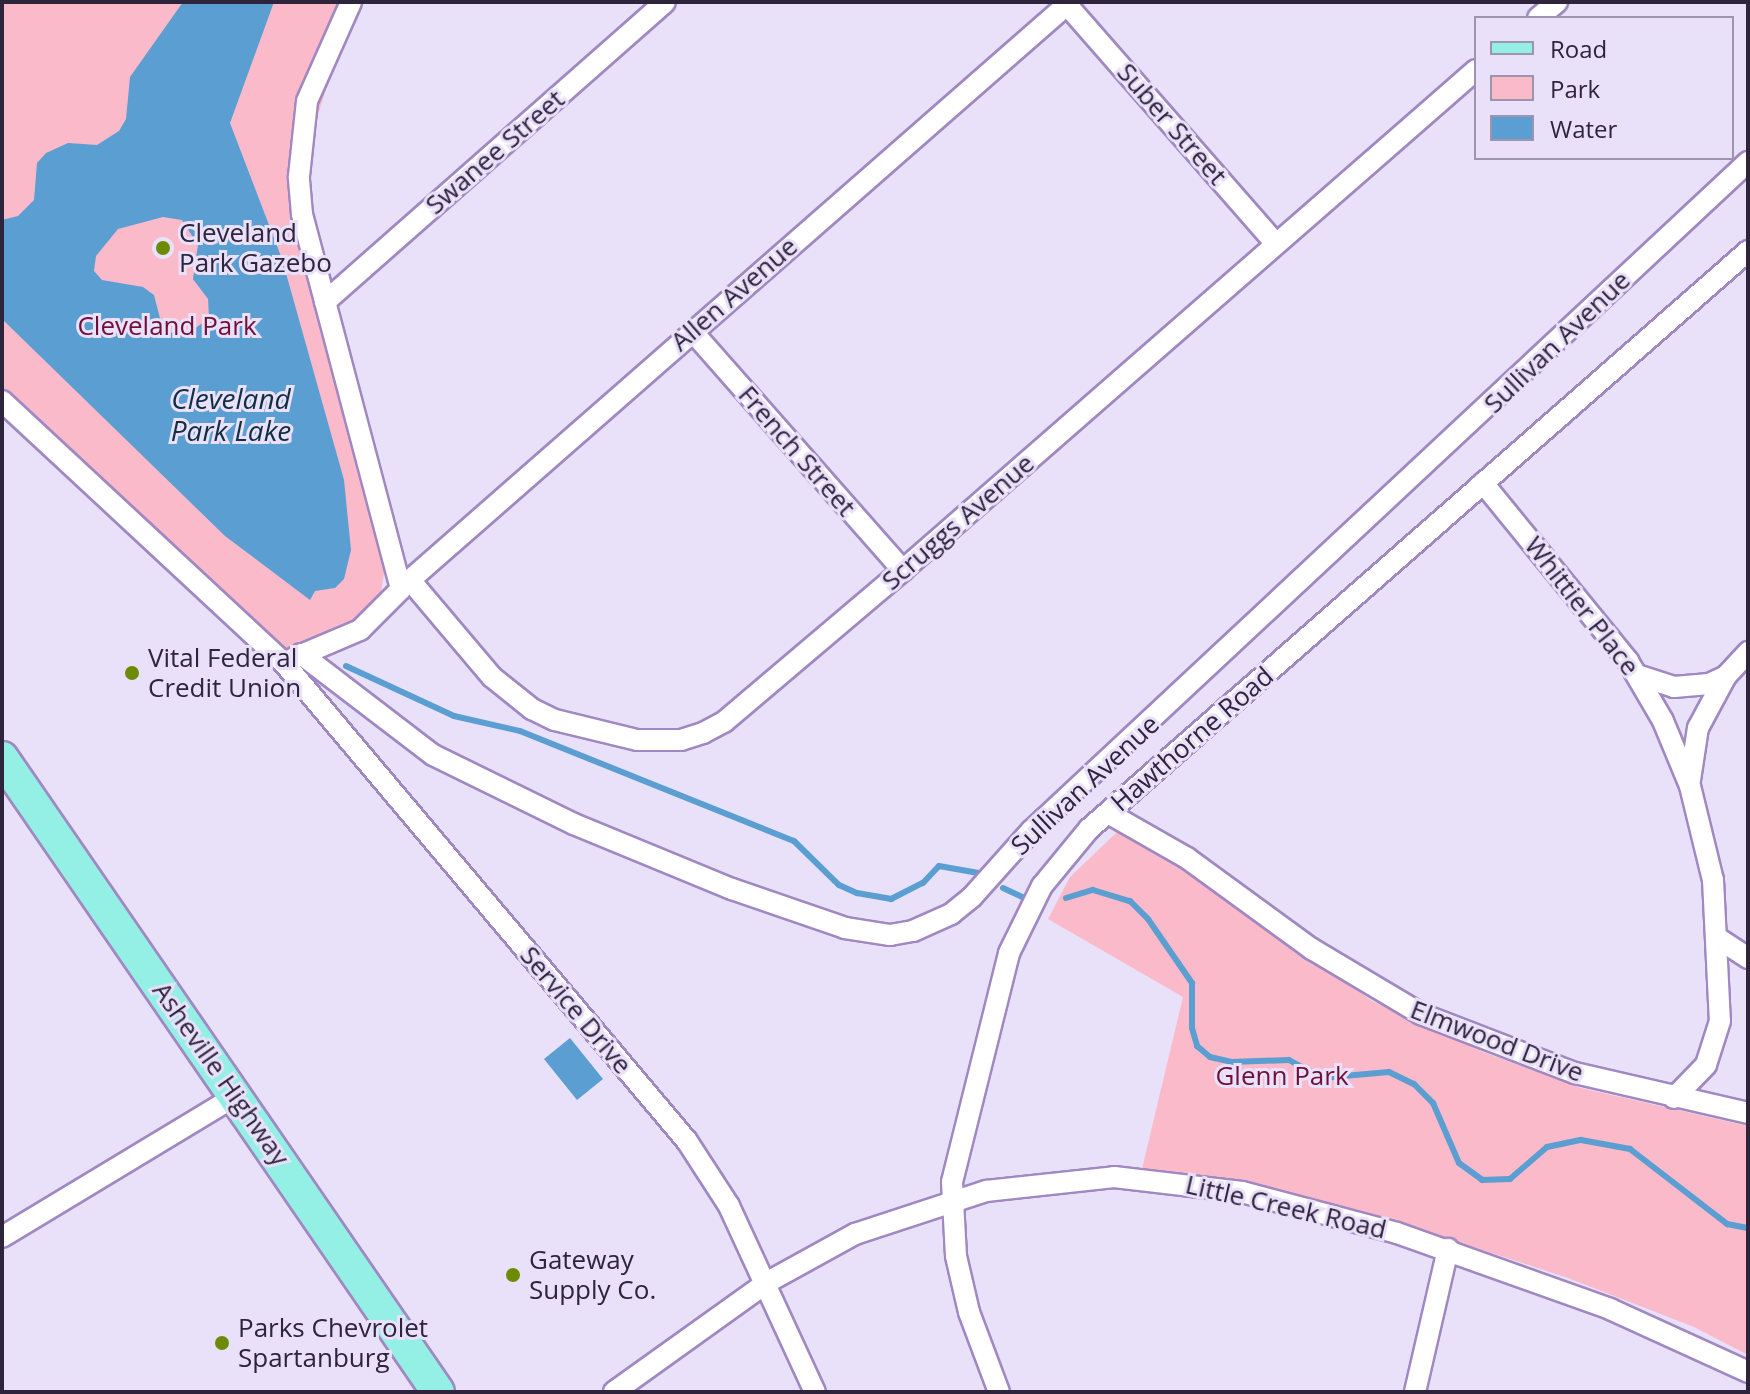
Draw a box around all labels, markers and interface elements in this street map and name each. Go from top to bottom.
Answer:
legend [1474,16,1734,160]
text: Road [1550,32,1607,65]
street label: Suber Street [1111,57,1233,191]
text: Park [1550,72,1600,105]
street label: Swanee Street [419,83,571,221]
text: Water [1550,112,1617,145]
place label: Cleveland Park Gazebo [179,217,332,278]
street label: Allen Avenue [664,231,804,357]
marker: Cleveland Park Gazebo [154,239,172,257]
street label: Sullivan Avenue [1478,265,1636,419]
park label: Cleveland Park [77,310,257,342]
street label: French Street [732,379,862,523]
water label: Cleveland Park Lake [171,381,291,447]
street label: Scruggs Avenue [876,448,1040,596]
street label: Whittier Place [1518,530,1646,682]
place label: Vital Federal Credit Union [148,642,301,704]
street label: Hawthorne Road [1105,660,1279,818]
marker: Vital Federal Credit Union [123,664,141,682]
street label: Sullivan Avenue [1005,709,1165,861]
street label: Service Drive [514,940,638,1080]
street label: Asheville Highway [146,976,296,1172]
street label: Elmwood Drive [1406,994,1588,1088]
park label: Glenn Park [1215,1060,1349,1092]
street label: Little Creek Road [1182,1169,1390,1245]
place label: Gateway Supply Co. [529,1244,656,1306]
marker: Gateway Supply Co. [504,1266,522,1284]
place label: Parks Chevrolet Spartanburg [238,1312,428,1374]
marker: Parks Chevrolet Spartanburg [213,1334,231,1352]

